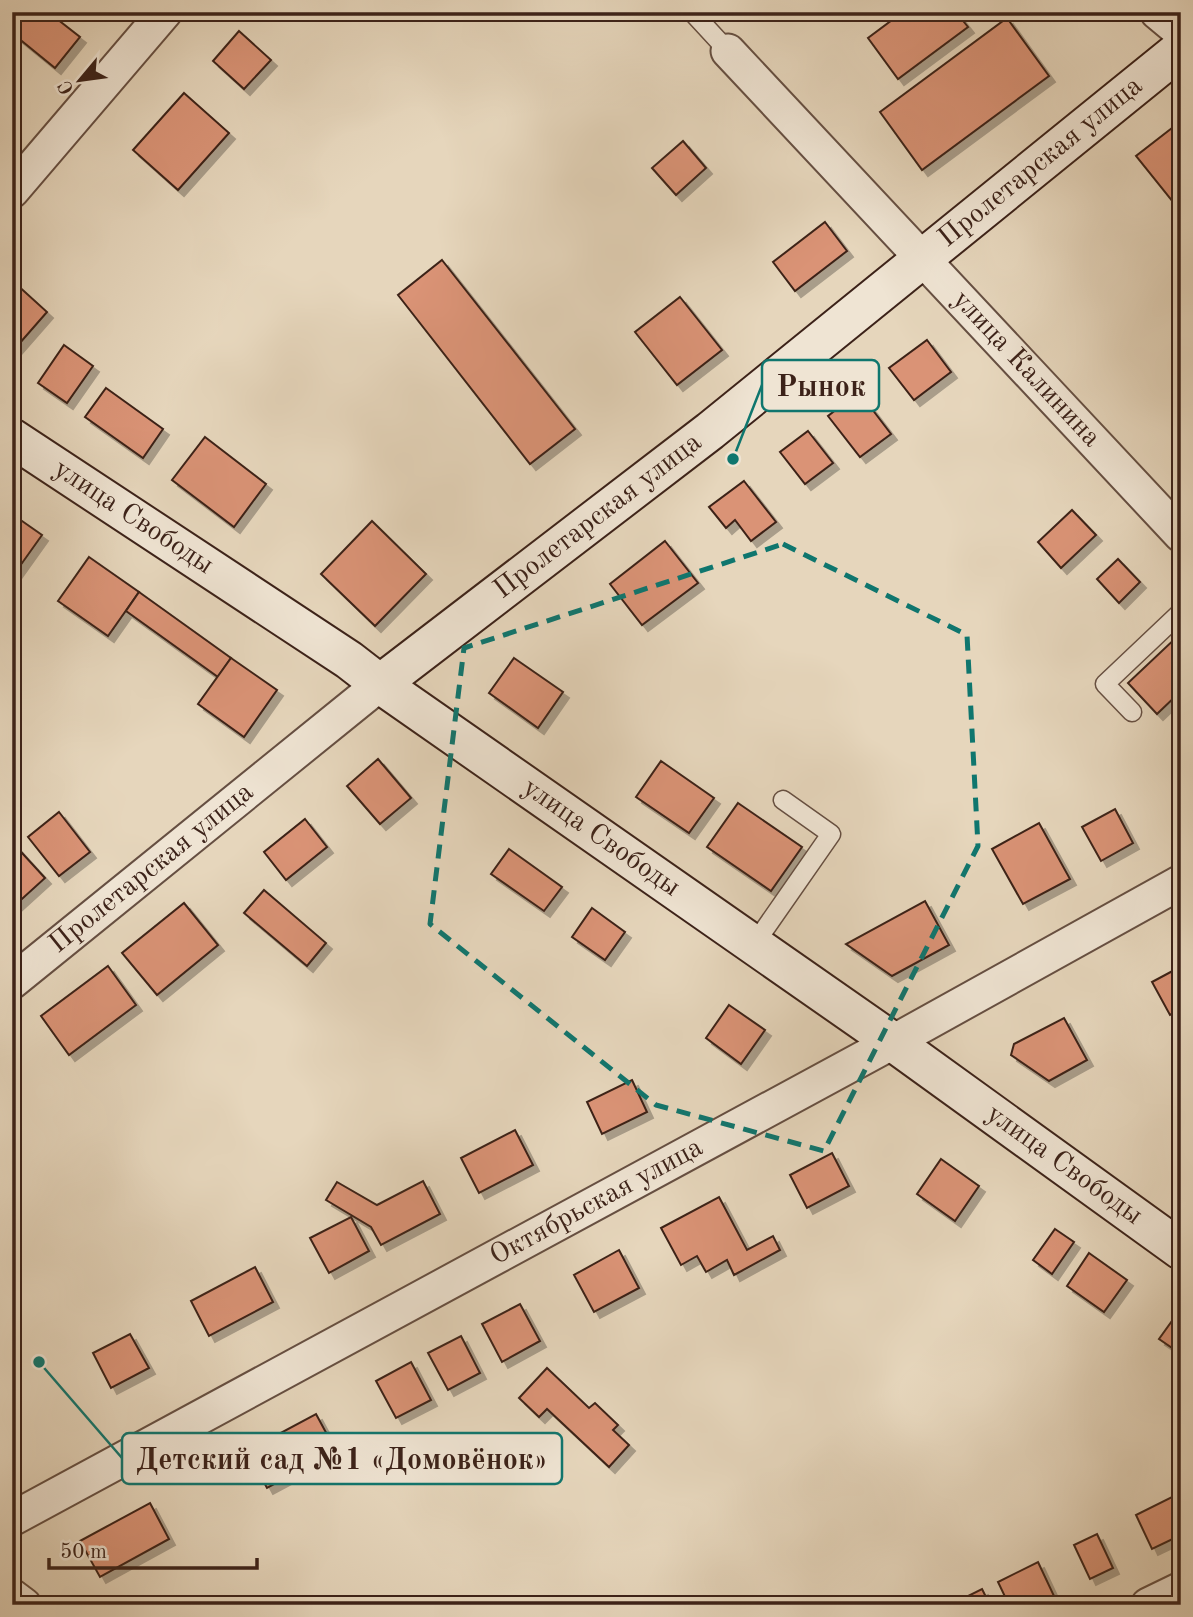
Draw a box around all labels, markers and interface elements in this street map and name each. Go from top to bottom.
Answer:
north arrow [46,46,116,116]
street label: Пролетарская улица [934,72,1148,253]
text: С [56,77,79,97]
street label: улица Калинина [946,286,1105,453]
callout: Рынок [762,360,879,411]
text: Рынок [776,373,866,403]
street label: Пролетарская улица [489,428,707,605]
street label: улица Свободы [48,455,218,580]
street label: улица Свободы [517,774,685,902]
street label: Пролетарская улица [45,778,259,959]
street label: улица Свободы [981,1100,1147,1231]
street label: Октябрьская улица [486,1134,708,1271]
callout: Детский сад №1 «Домовёнок» [122,1433,562,1484]
text: Детский сад №1 «Домовёнок» [136,1446,548,1476]
scale bar [49,1526,257,1570]
text: 50 m [60,1542,107,1563]

